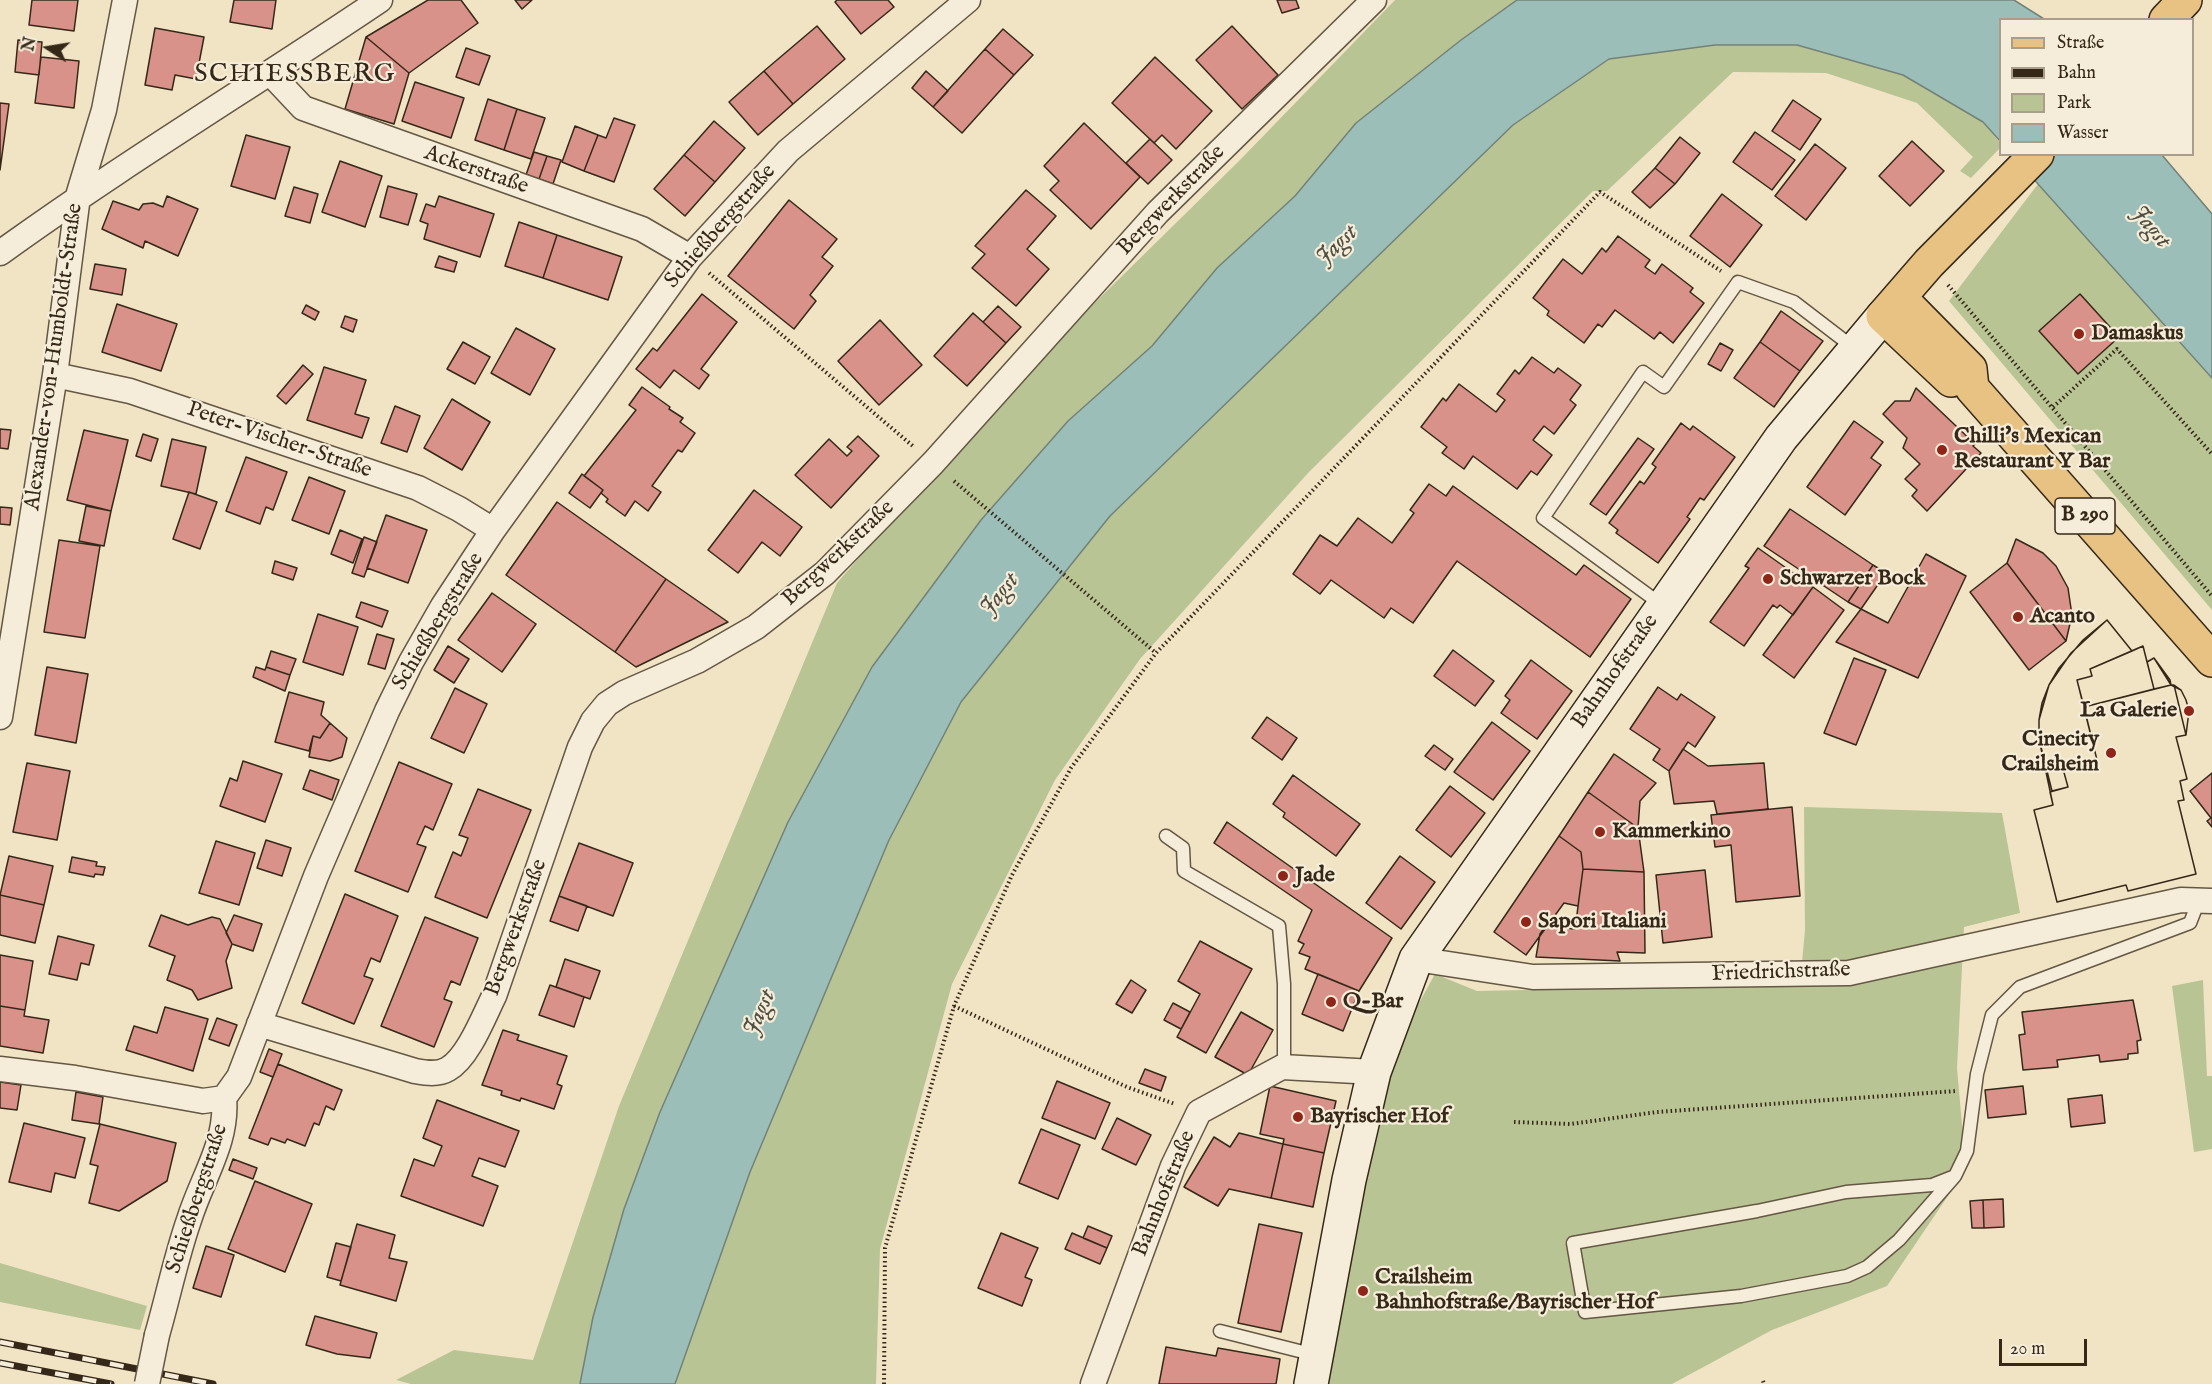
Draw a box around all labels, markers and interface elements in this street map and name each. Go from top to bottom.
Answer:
north arrow [18,18,78,78]
legend [1999,18,2194,156]
text: Straße [2057,32,2104,55]
text: N [19,35,42,53]
district label: SCHIESSBERG [194,60,396,92]
text: Bahn [2057,62,2096,85]
text: Park [2057,92,2091,115]
text: Wasser [2057,122,2108,145]
street label: Bergwerkstraße [1113,140,1231,262]
street label: Ackerstraße [420,141,532,201]
street label: Schießbergstraße [660,160,782,294]
water label: Jagst [2124,201,2176,255]
street label: Alexander-von-Humboldt-Straße [20,202,90,512]
water label: Jagst [1311,219,1365,273]
place label: Damaskus [2091,321,2183,347]
marker: Damaskus [2072,327,2086,341]
street label: Peter-Vischer-Straße [183,397,375,485]
place label: Chilli's Mexican Restaurant Y Bar [1954,424,2110,476]
marker: Chilli's Mexican Restaurant Y Bar [1935,443,1949,457]
street label: Bergwerkstraße [778,495,900,613]
road number: B 290 [2055,498,2115,534]
street label: Schießbergstraße [388,548,490,696]
place label: Schwarzer Bock [1780,566,1925,592]
water label: Jagst [975,568,1027,622]
marker: Schwarzer Bock [1761,572,1775,586]
place label: Acanto [2030,604,2095,630]
street label: Bahnhofstraße [1567,610,1665,734]
marker: Acanto [2011,610,2025,624]
place label: La Galerie [2080,698,2177,724]
marker: La Galerie [2182,704,2196,718]
place label: Cinecity Crailsheim [2002,727,2099,778]
marker: Cinecity Crailsheim [2104,746,2118,760]
place label: Kammerkino [1612,819,1731,845]
marker: Kammerkino [1593,825,1607,839]
street label: Bergwerkstraße [480,856,554,1000]
place label: Jade [1295,863,1335,889]
marker: Jade [1276,869,1290,883]
place label: Sapori Italiani [1538,909,1667,935]
marker: Sapori Italiani [1519,915,1533,929]
street label: Friedrichstraße [1711,957,1851,989]
water label: Jagst [739,986,783,1040]
place label: Q-Bar [1343,989,1403,1015]
marker: Q-Bar [1324,995,1338,1009]
place label: Bayrischer Hof [1310,1104,1449,1130]
marker: Bayrischer Hof [1291,1110,1305,1124]
street label: Schießbergstraße [161,1121,235,1277]
street label: Bahnhofstraße [1128,1127,1202,1261]
place label: Crailsheim Bahnhofstraße/Bayrischer Hof [1375,1265,1654,1316]
marker: Crailsheim Bahnhofstraße/Bayrischer Hof [1356,1284,1370,1298]
scale bar [2002,1327,2090,1365]
text: 20 m [2010,1338,2045,1361]

